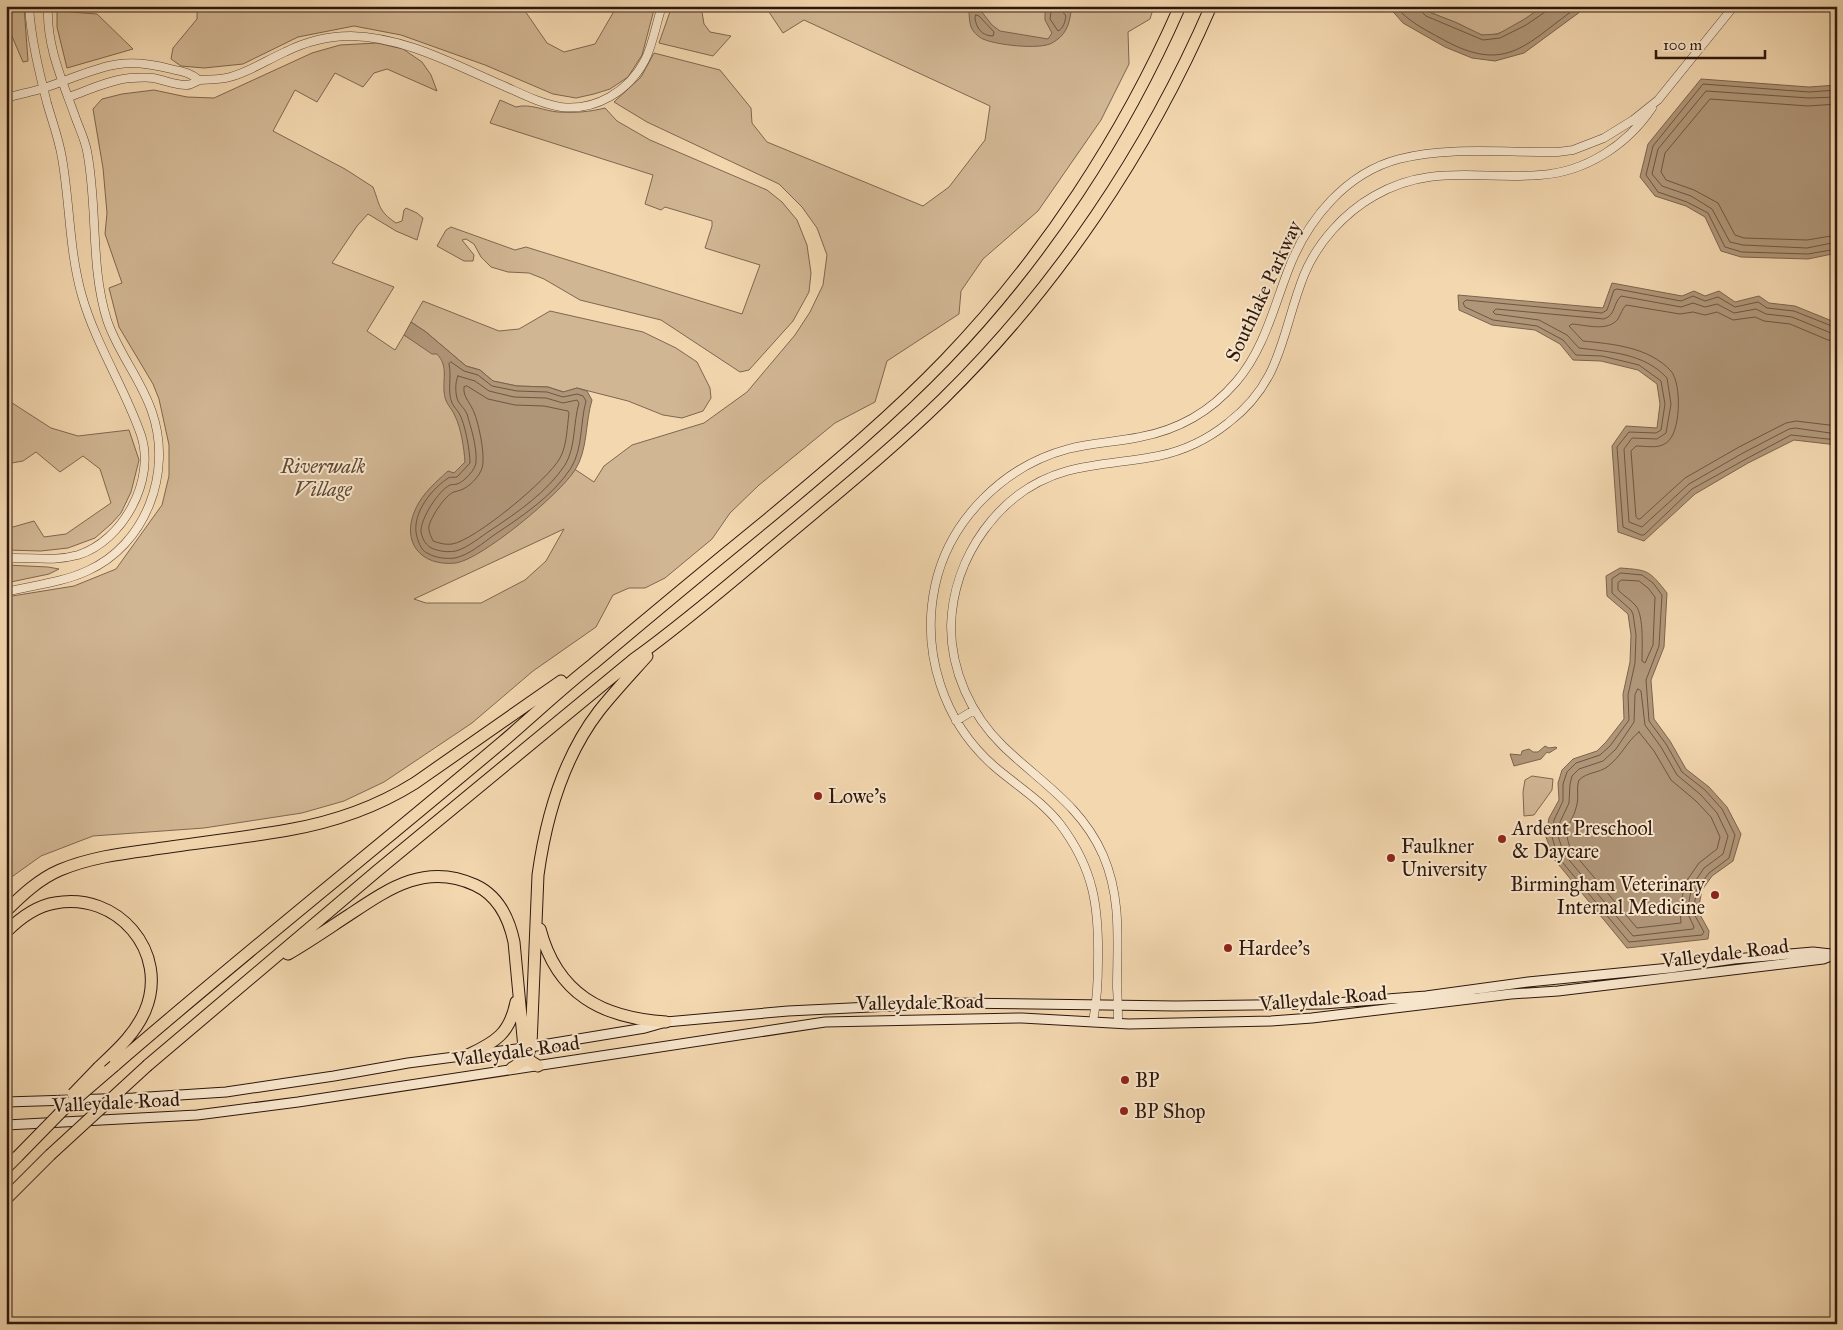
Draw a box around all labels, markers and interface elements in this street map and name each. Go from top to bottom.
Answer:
scale bar [1656,28,1764,60]
text: 100 m [1663,36,1703,54]
street label: Southlake Parkway [1220,216,1306,365]
park label: Riverwalk Village [280,454,365,501]
place label: Lowe's [828,784,886,808]
marker: Lowe's [812,790,824,802]
place label: Ardent Preschool & Daycare [1511,816,1654,863]
marker: Ardent Preschool & Daycare [1496,833,1508,845]
place label: Faulkner University [1401,834,1487,881]
marker: Faulkner University [1385,852,1397,864]
place label: Birmingham Veterinary Internal Medicine [1510,872,1706,919]
marker: Birmingham Veterinary Internal Medicine [1709,889,1721,901]
street label: Valleydale Road [1659,933,1790,973]
place label: Hardee's [1238,936,1310,960]
marker: Hardee's [1222,942,1234,954]
street label: Valleydale Road [1257,980,1388,1016]
street label: Valleydale Road [855,989,984,1015]
street label: Valleydale Road [450,1030,581,1072]
place label: BP [1135,1068,1160,1092]
marker: BP [1119,1074,1131,1086]
street label: Valleydale Road [50,1087,181,1117]
place label: BP Shop [1134,1099,1206,1123]
marker: BP Shop [1118,1105,1130,1117]

